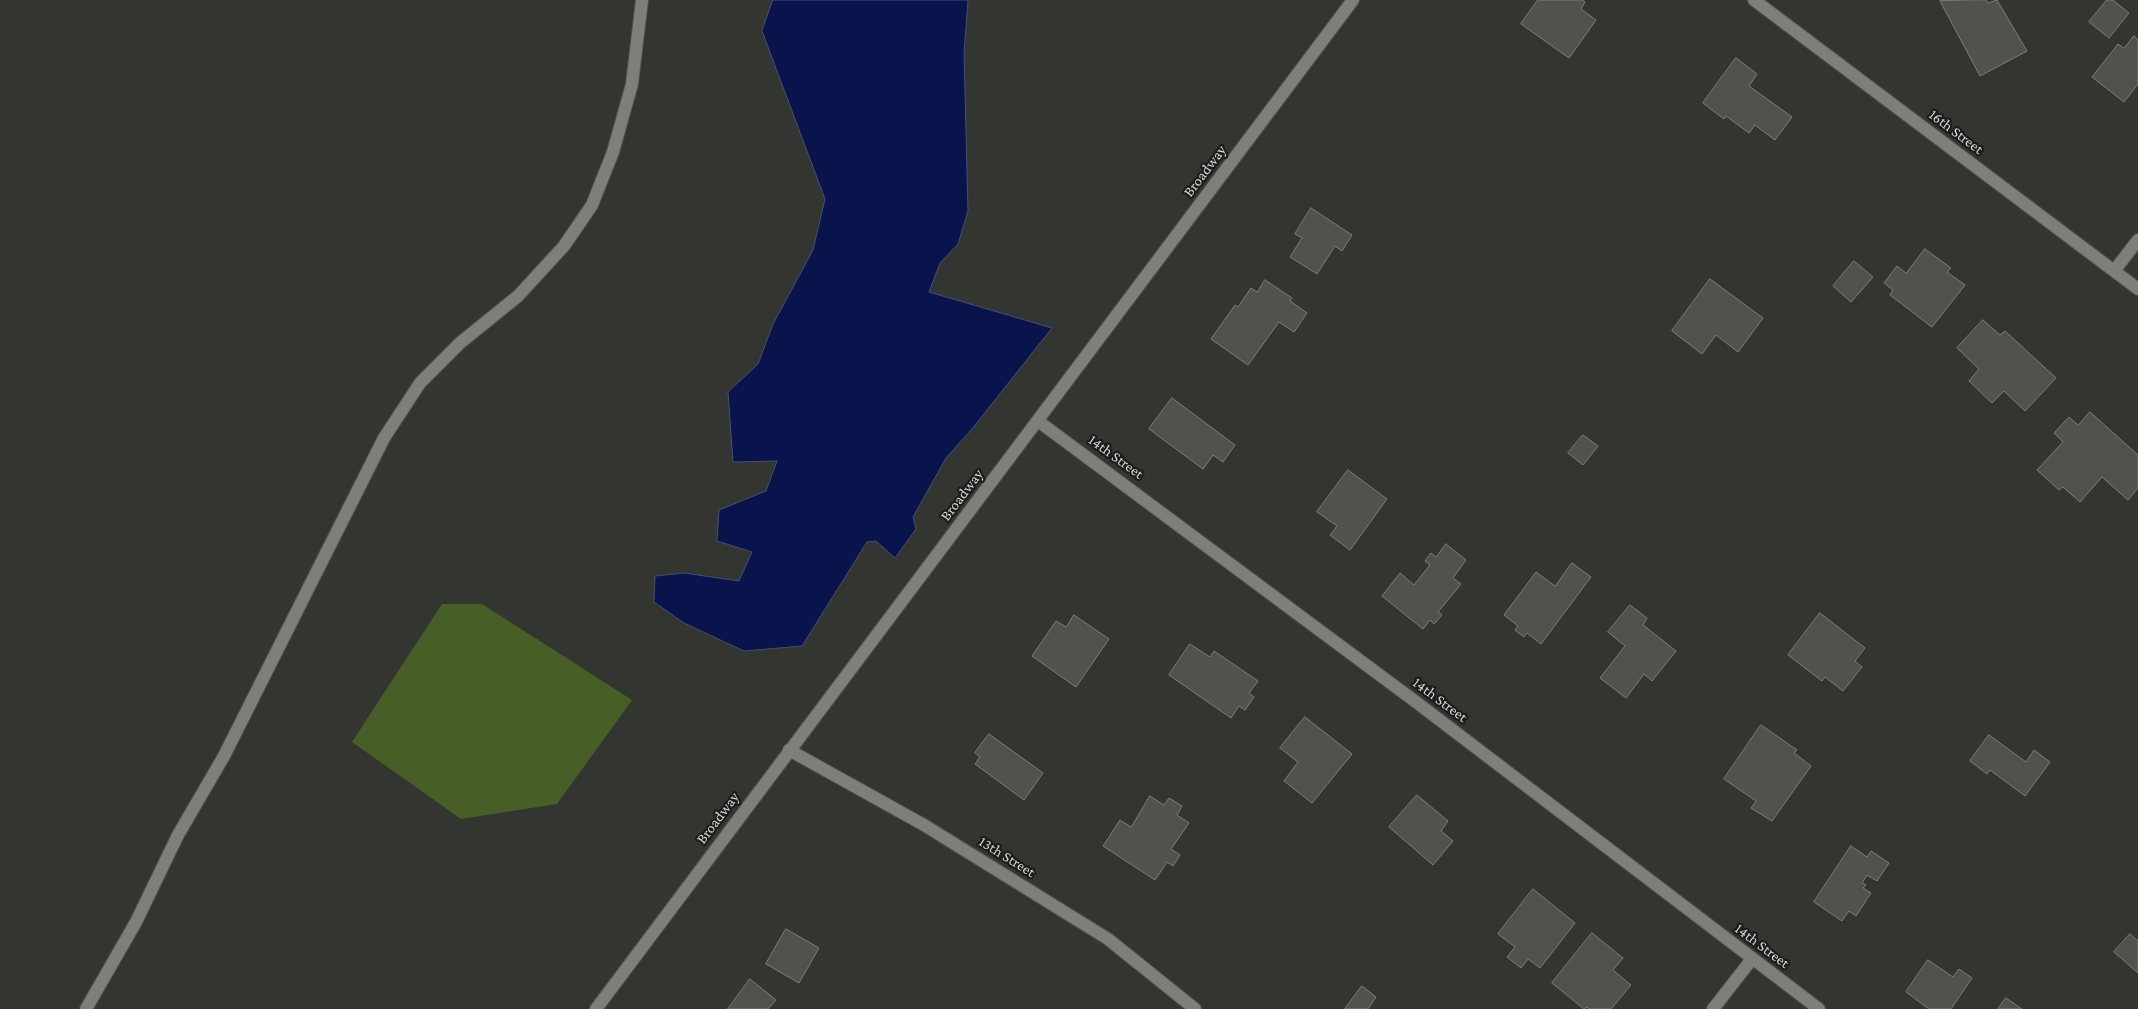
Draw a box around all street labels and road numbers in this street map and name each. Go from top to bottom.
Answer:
street label: 16th Street [1925,106,1987,158]
street label: Broadway [1180,142,1230,200]
street label: 14th Street [1085,431,1147,483]
street label: Broadway [937,466,987,524]
street label: 14th Street [1409,674,1471,726]
street label: Broadway [693,789,743,847]
street label: 13th Street [975,833,1039,881]
street label: 14th Street [1731,920,1793,972]

